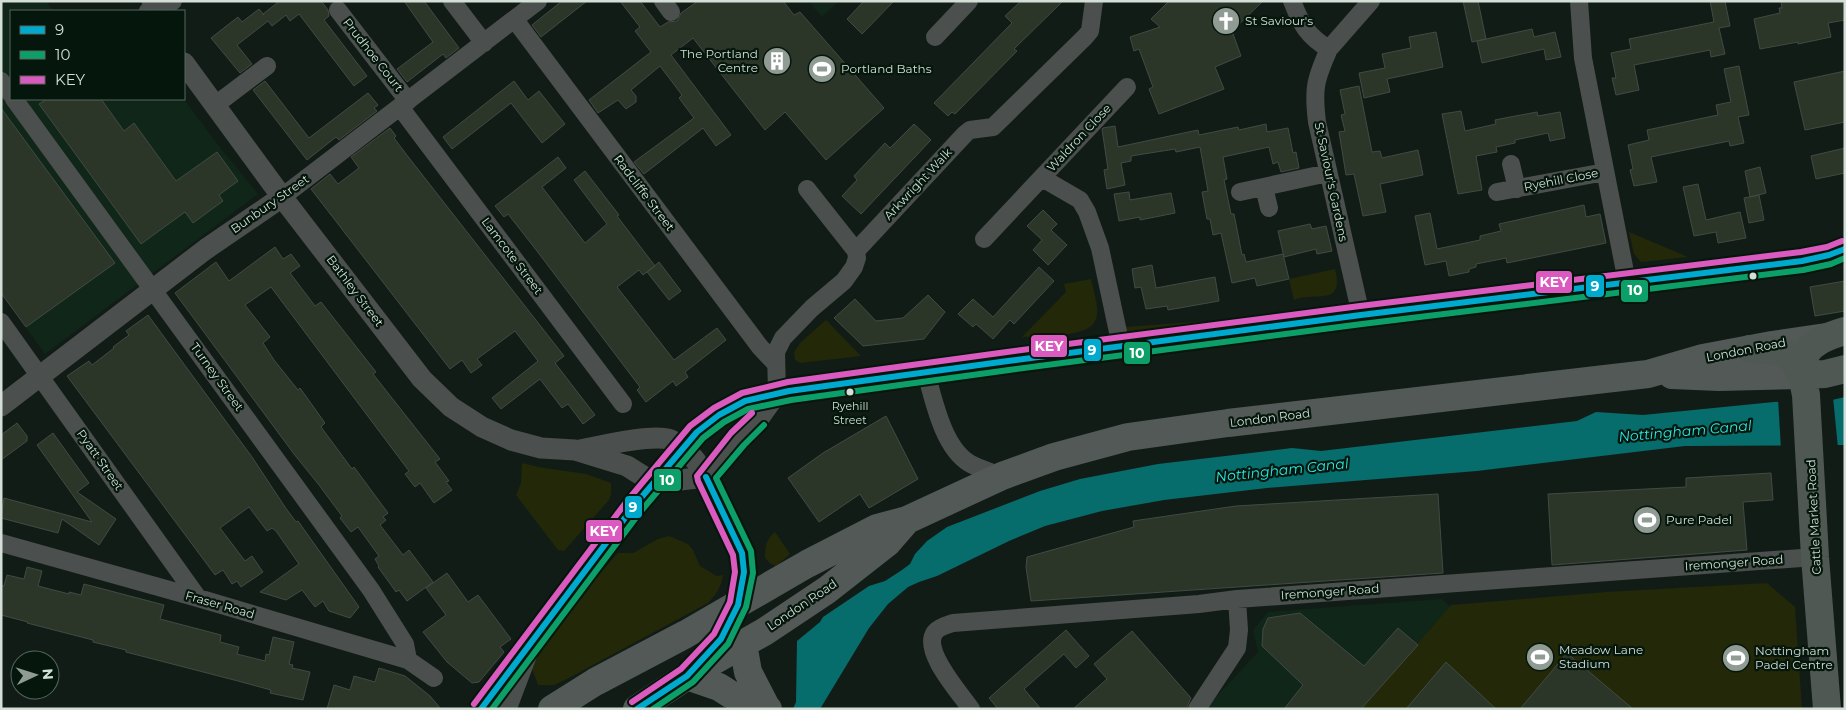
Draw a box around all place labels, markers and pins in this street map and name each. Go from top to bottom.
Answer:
church icon: St Saviour's [1211,6,1241,36]
place label: St Saviour's [1245,13,1313,28]
place label: The Portland Centre [680,46,758,75]
building icon: The Portland Centre [762,46,792,76]
sports icon: Portland Baths [807,54,837,84]
place label: Portland Baths [841,61,932,76]
unlabelled marker [1748,271,1758,281]
marker: Ryehill Street [845,387,855,397]
place label: Ryehill Street [832,399,868,427]
sports icon: Pure Padel [1632,505,1662,535]
place label: Pure Padel [1666,512,1732,527]
sports icon: Meadow Lane Stadium [1525,642,1555,672]
place label: Meadow Lane Stadium [1559,642,1643,671]
sports icon: Nottingham Padel Centre [1721,643,1751,673]
place label: Nottingham Padel Centre [1755,643,1833,672]

